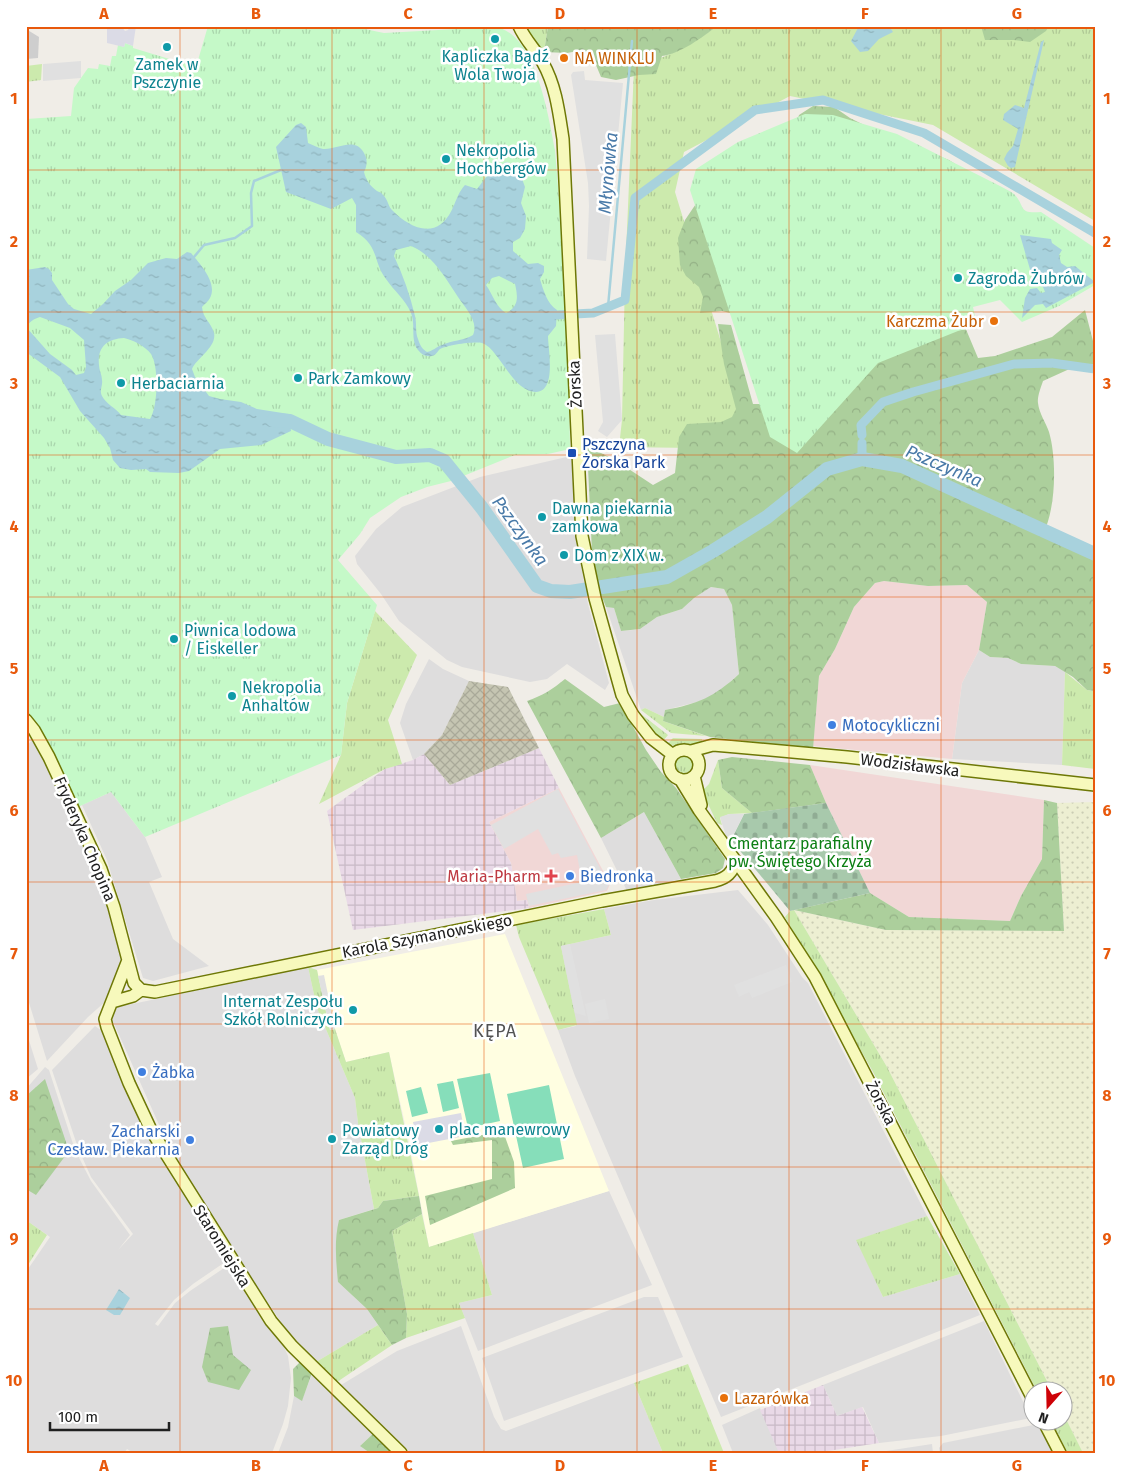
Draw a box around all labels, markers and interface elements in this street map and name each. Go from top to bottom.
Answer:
text: A [98,4,109,23]
text: B [251,4,261,23]
text: C [403,4,413,23]
text: D [555,4,565,23]
text: E [709,4,717,23]
text: F [861,4,869,23]
text: G [1012,4,1022,23]
marker: Kapliczka Bądź Wola Twoja [489,33,501,45]
marker: Zamek w Pszczynie [161,41,173,53]
place label: Kapliczka Bądź Wola Twoja [441,47,549,84]
place label: NA WINKLU [574,49,655,68]
marker: NA WINKLU [558,52,570,64]
place label: Zamek w Pszczynie [133,55,201,92]
text: 1 [10,89,18,108]
text: 1 [1103,89,1111,108]
water label: Młynówka [593,131,623,215]
place label: Nekropolia Hochbergów [456,141,547,178]
marker: Nekropolia Hochbergów [440,153,452,165]
text: 2 [10,232,18,251]
text: 2 [1103,232,1111,251]
place label: Zagroda Żubrów [968,268,1084,288]
marker: Zagroda Żubrów [952,272,964,284]
place label: Karczma Żubr [886,311,985,331]
marker: Karczma Żubr [988,315,1000,327]
street label: Żorska [563,360,586,408]
place label: Park Zamkowy [308,369,411,388]
marker: Park Zamkowy [292,372,304,384]
text: 3 [9,374,18,393]
place label: Herbaciarnia [131,374,224,393]
text: 3 [1102,374,1111,393]
marker: Herbaciarnia [115,377,127,389]
place label: Pszczyna Żorska Park [582,435,666,472]
water label: Pszczynka [902,440,986,492]
marker: Pszczyna Żorska Park [566,447,578,459]
water label: Pszczynka [487,492,553,570]
place label: Dawna piekarnia zamkowa [552,499,673,536]
marker: Dawna piekarnia zamkowa [536,511,548,523]
text: 4 [9,517,19,536]
text: 4 [1102,517,1112,536]
place label: Dom z XIX w. [574,546,664,565]
marker: Dom z XIX w. [558,549,570,561]
place label: Piwnica lodowa / Eiskeller [184,621,296,658]
marker: Piwnica lodowa / Eiskeller [168,633,180,645]
text: 5 [10,659,19,678]
text: 5 [1103,659,1112,678]
place label: Nekropolia Anhaltów [242,678,322,715]
marker: Nekropolia Anhaltów [226,690,238,702]
place label: Motocykliczni [842,716,940,735]
marker: Motocykliczni [826,719,838,731]
street label: Wodzisławska [859,749,961,781]
street label: Fryderyka Chopina [50,774,120,904]
text: 6 [9,801,19,820]
text: 6 [1102,801,1112,820]
park label: Cmentarz parafialny pw. Świętego Krzyża [728,834,872,871]
place label: Maria-Pharm [447,867,541,886]
place label: Biedronka [580,867,654,886]
marker: Maria-Pharm [545,870,557,882]
marker: Biedronka [564,870,576,882]
street label: Karola Szymanowskiego [340,910,514,962]
text: 7 [10,944,18,963]
text: 7 [1103,944,1111,963]
place label: Internat Zespołu Szkół Rolniczych [223,992,343,1029]
marker: Internat Zespołu Szkół Rolniczych [347,1004,359,1016]
district label: KĘPA [473,1020,517,1042]
place label: Żabka [152,1062,195,1082]
marker: Żabka [136,1066,148,1078]
street label: Żorska [862,1077,901,1128]
text: 8 [9,1086,19,1105]
text: 8 [1102,1086,1112,1105]
place label: plac manewrowy [449,1120,570,1139]
place label: Powiatowy Zarząd Dróg [342,1121,428,1159]
place label: Zacharski Czesław. Piekarnia [48,1122,180,1159]
marker: plac manewrowy [433,1123,445,1135]
marker: Powiatowy Zarząd Dróg [326,1133,338,1145]
marker: Zacharski Czesław. Piekarnia [184,1134,196,1146]
street label: Staromiejska [189,1201,255,1291]
text: 9 [10,1229,19,1248]
text: 9 [1103,1229,1112,1248]
text: 10 [6,1371,22,1390]
text: 10 [1099,1371,1115,1390]
north arrow [1024,1382,1074,1432]
place label: Lazarówka [734,1389,809,1408]
marker: Lazarówka [718,1392,730,1404]
scale bar [50,1399,169,1431]
text: 100 m [58,1408,98,1426]
text: N [1036,1408,1051,1427]
text: A [98,1456,109,1475]
text: B [251,1456,261,1475]
text: C [403,1456,413,1475]
text: D [555,1456,565,1475]
text: E [709,1456,717,1475]
text: F [861,1456,869,1475]
text: G [1012,1456,1022,1475]

